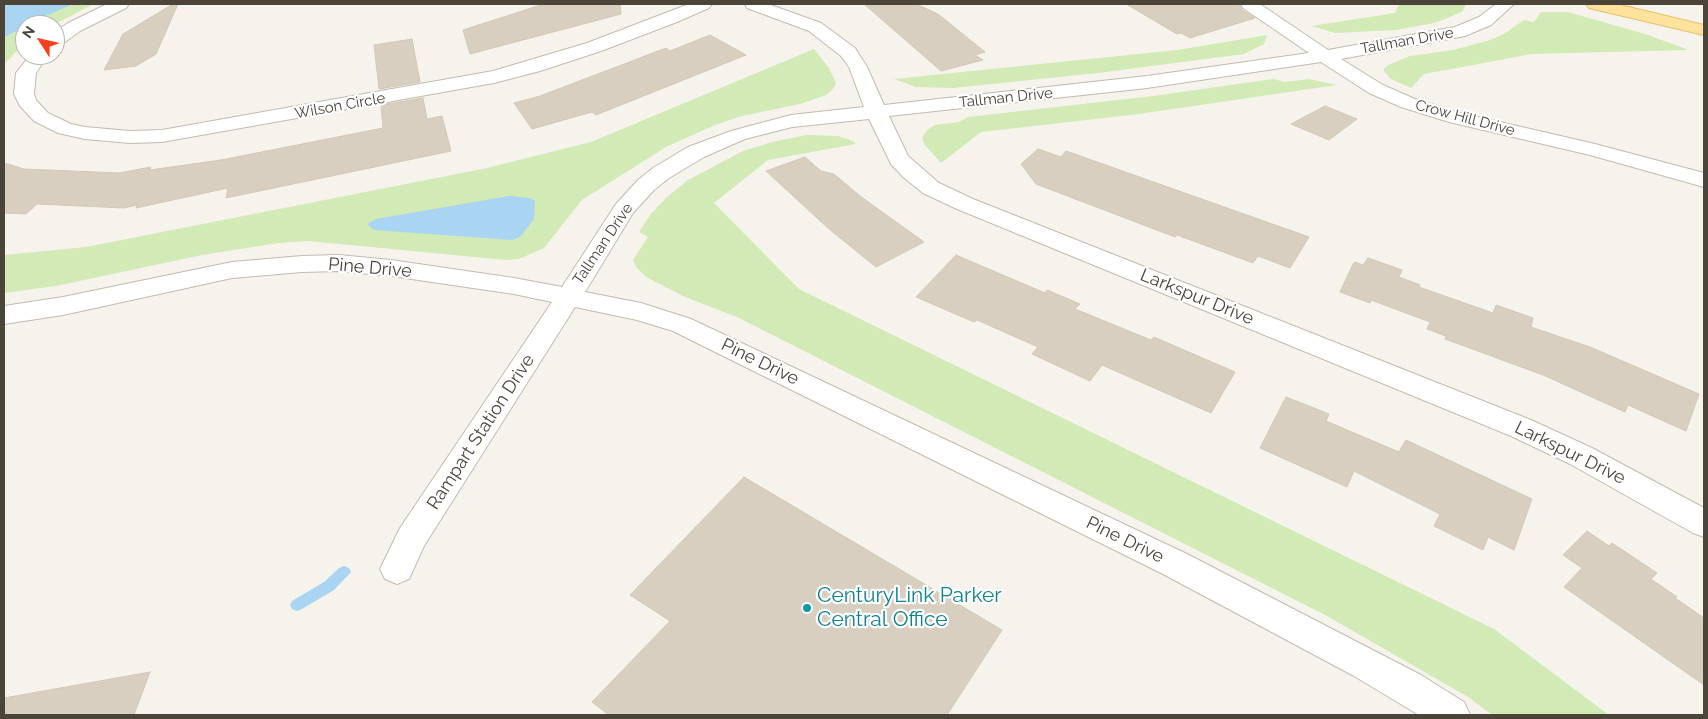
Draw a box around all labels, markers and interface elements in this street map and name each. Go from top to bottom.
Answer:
north arrow [15,15,65,65]
text: N [19,23,38,41]
street label: Tallman Drive [1359,24,1455,58]
street label: Tallman Drive [958,84,1054,112]
street label: Wilson Circle [293,89,387,123]
street label: Crow Hill Drive [1413,96,1517,140]
street label: Tallman Drive [569,200,637,288]
street label: Pine Drive [327,254,413,282]
street label: Larkspur Drive [1137,264,1257,330]
street label: Pine Drive [718,334,802,390]
street label: Rampart Station Drive [423,350,539,514]
street label: Larkspur Drive [1511,417,1629,489]
street label: Pine Drive [1083,512,1167,568]
place label: CenturyLink Parker Central Office [817,583,1002,633]
marker: CenturyLink Parker Central Office [801,602,813,614]

